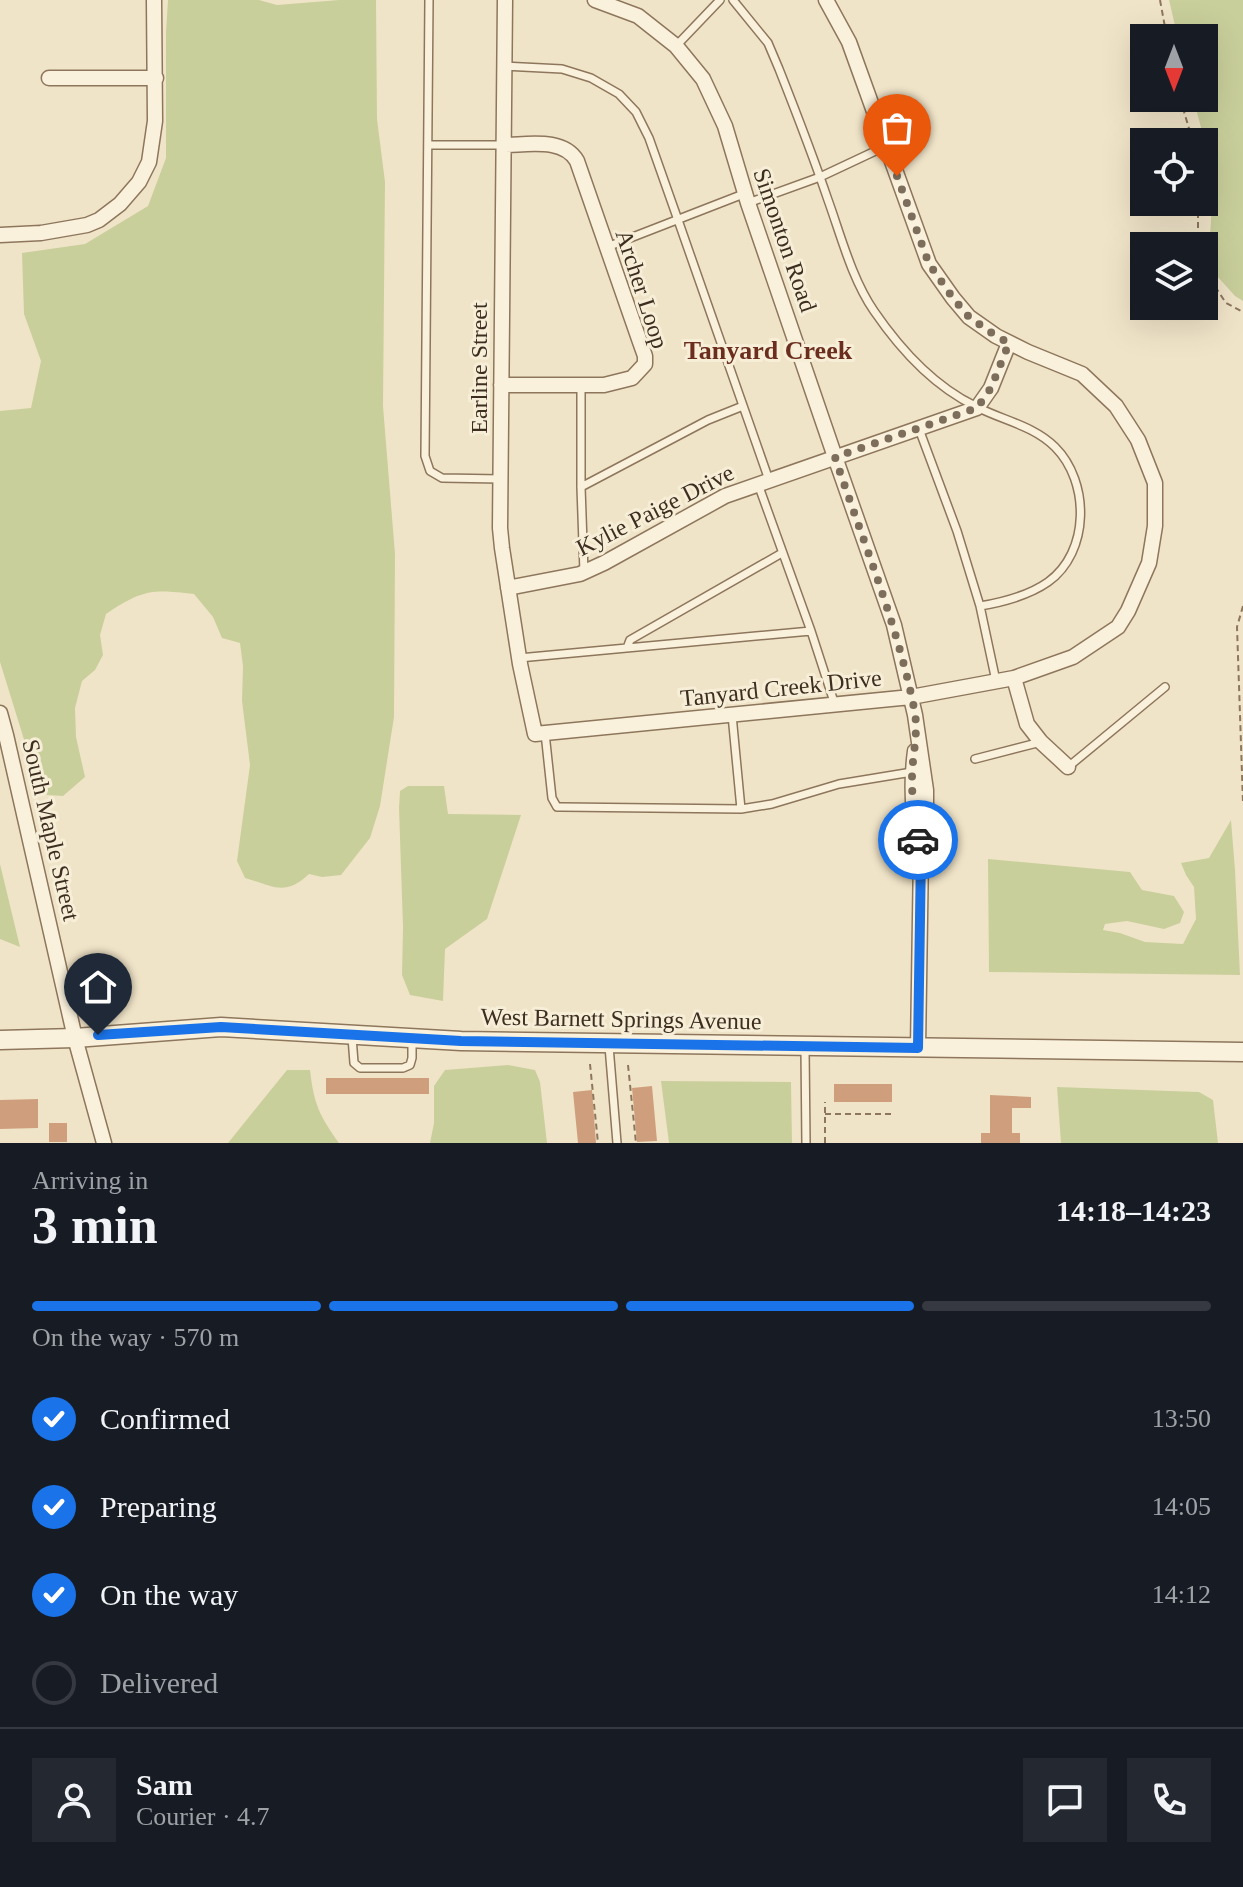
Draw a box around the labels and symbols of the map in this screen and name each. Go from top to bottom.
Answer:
north arrow [1130,24,1218,112]
pin [863,94,931,176]
street label: Simonton Road [748,165,822,315]
street label: Archer Loop [611,226,673,352]
street label: Earline Street [466,302,492,434]
district label: Tanyard Creek [684,336,853,365]
street label: Kylie Paige Drive [572,459,738,561]
street label: Tanyard Creek Drive [679,665,883,711]
street label: South Maple Street [17,737,85,924]
courier [878,800,958,880]
pin [64,953,132,1035]
street label: West Barnett Springs Avenue [480,1004,762,1034]

